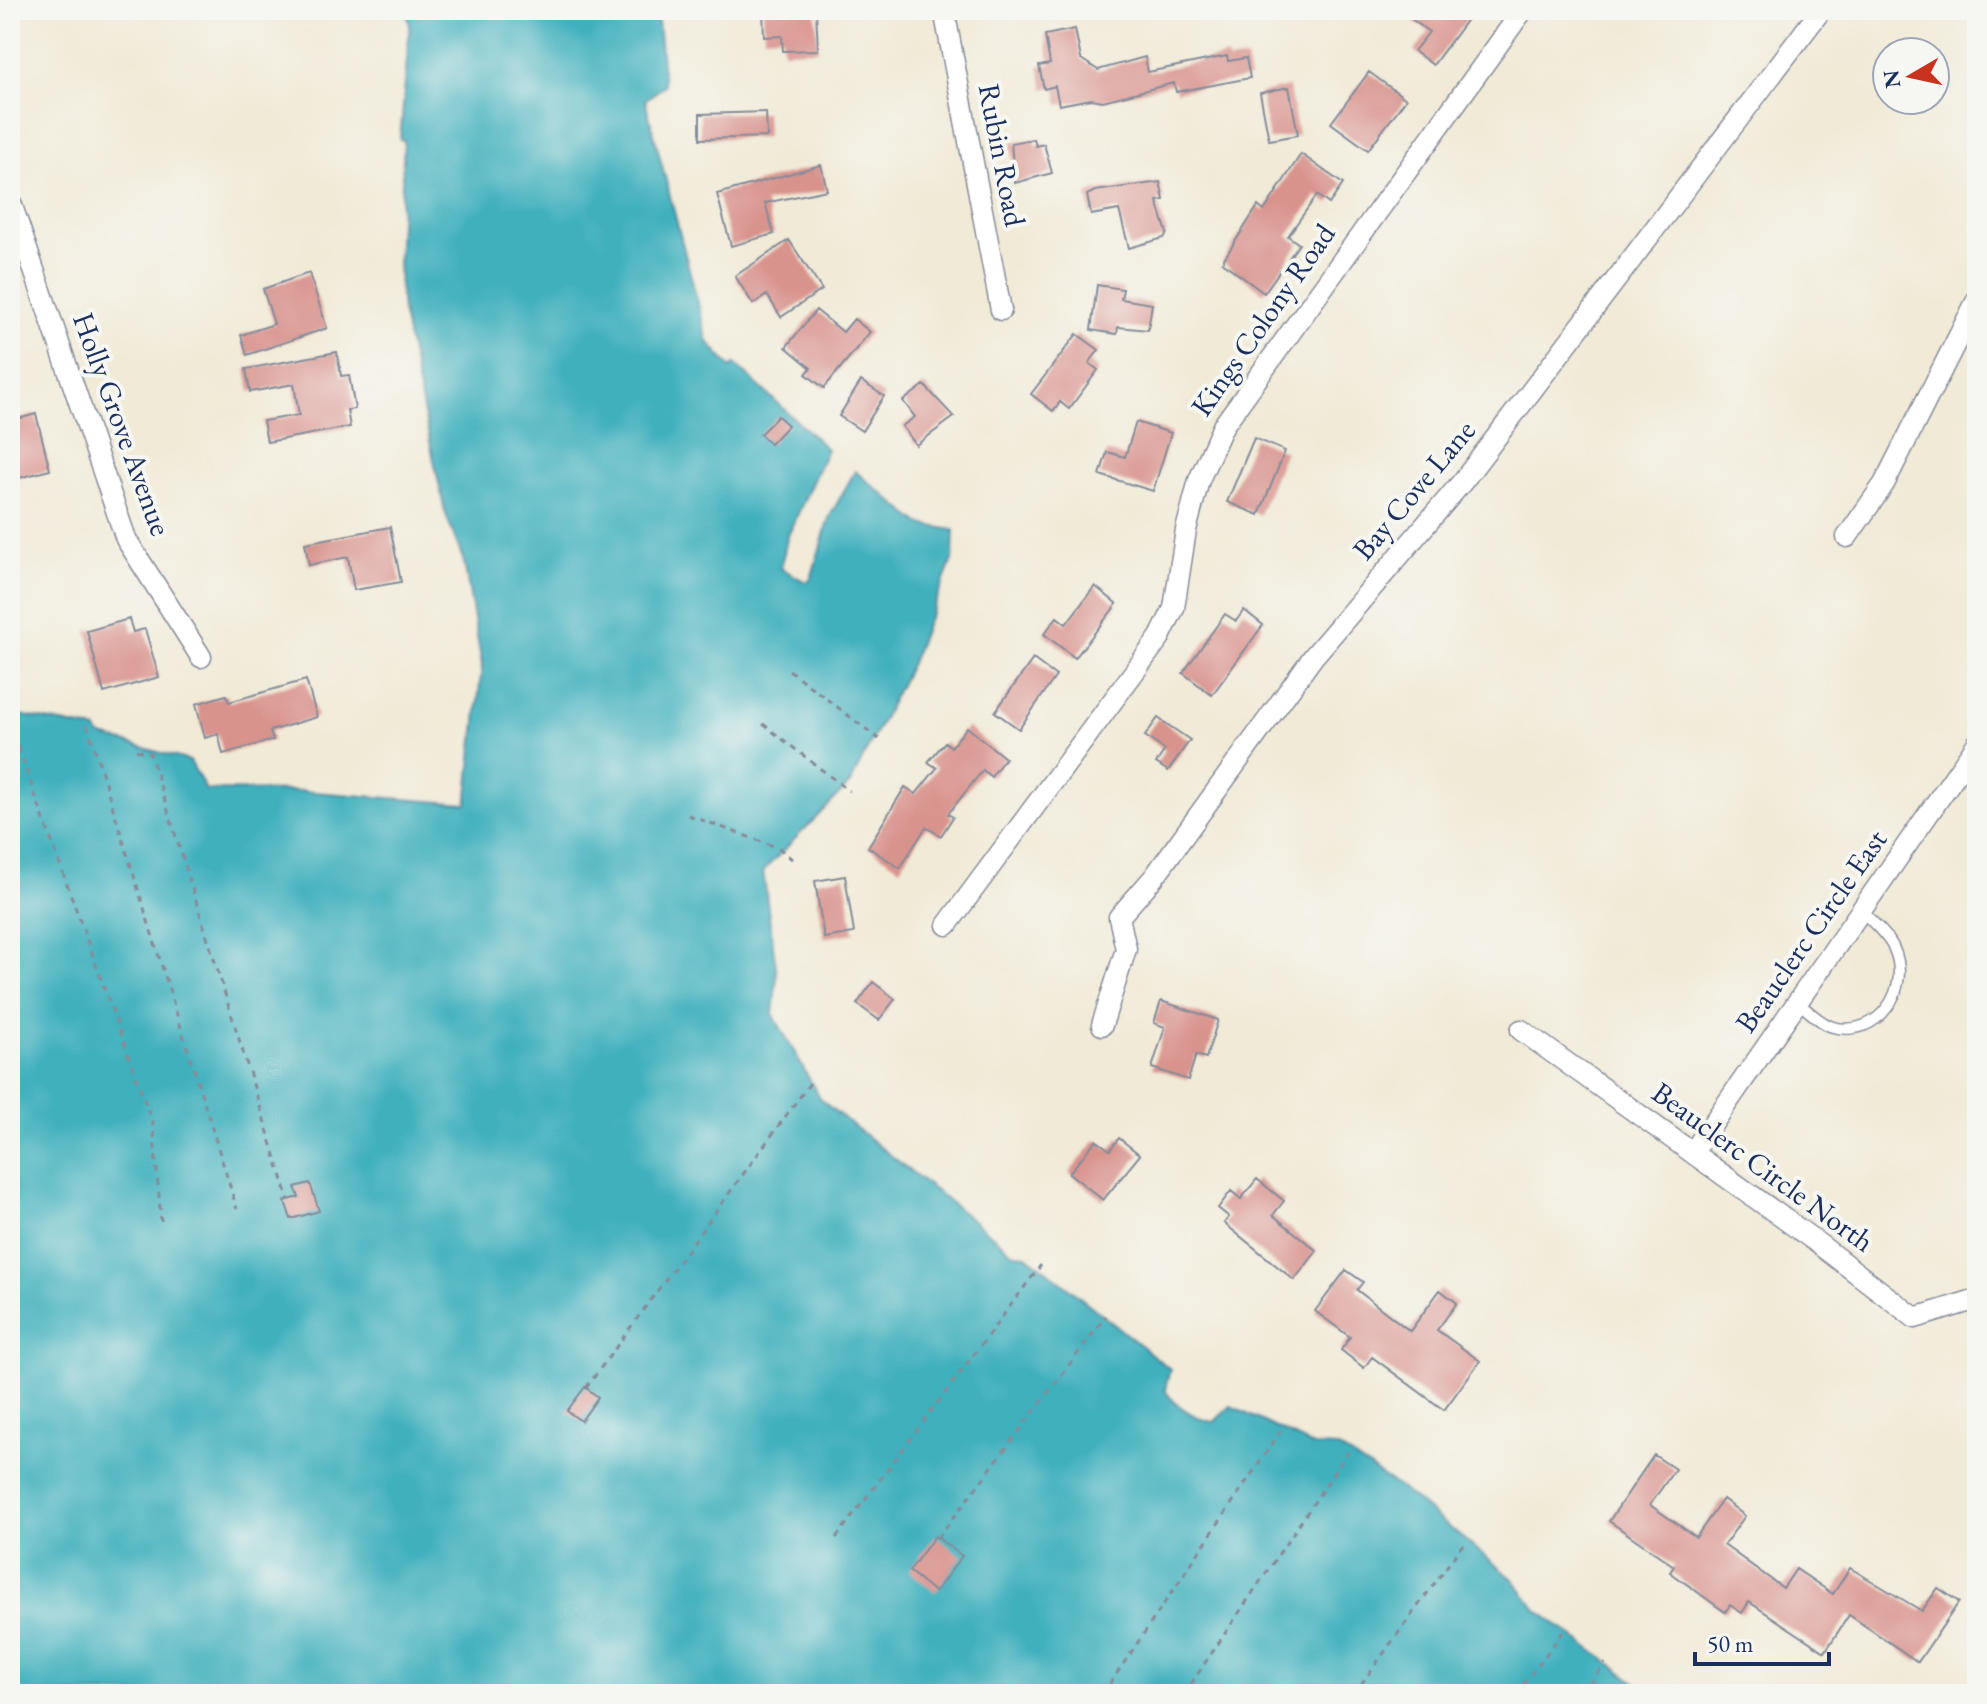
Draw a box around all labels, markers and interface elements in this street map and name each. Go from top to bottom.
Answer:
north arrow [1871,36,1951,116]
text: N [1876,68,1907,90]
street label: Rubin Road [970,80,1036,230]
street label: Kings Colony Road [1182,215,1344,424]
street label: Holly Grove Avenue [64,307,181,541]
street label: Bay Cove Lane [1344,412,1484,568]
street label: Beauclerc Circle East [1726,821,1896,1040]
street label: Beauclerc Circle North [1644,1073,1882,1260]
scale bar [1695,1616,1829,1666]
text: 50 m [1707,1628,1754,1659]

